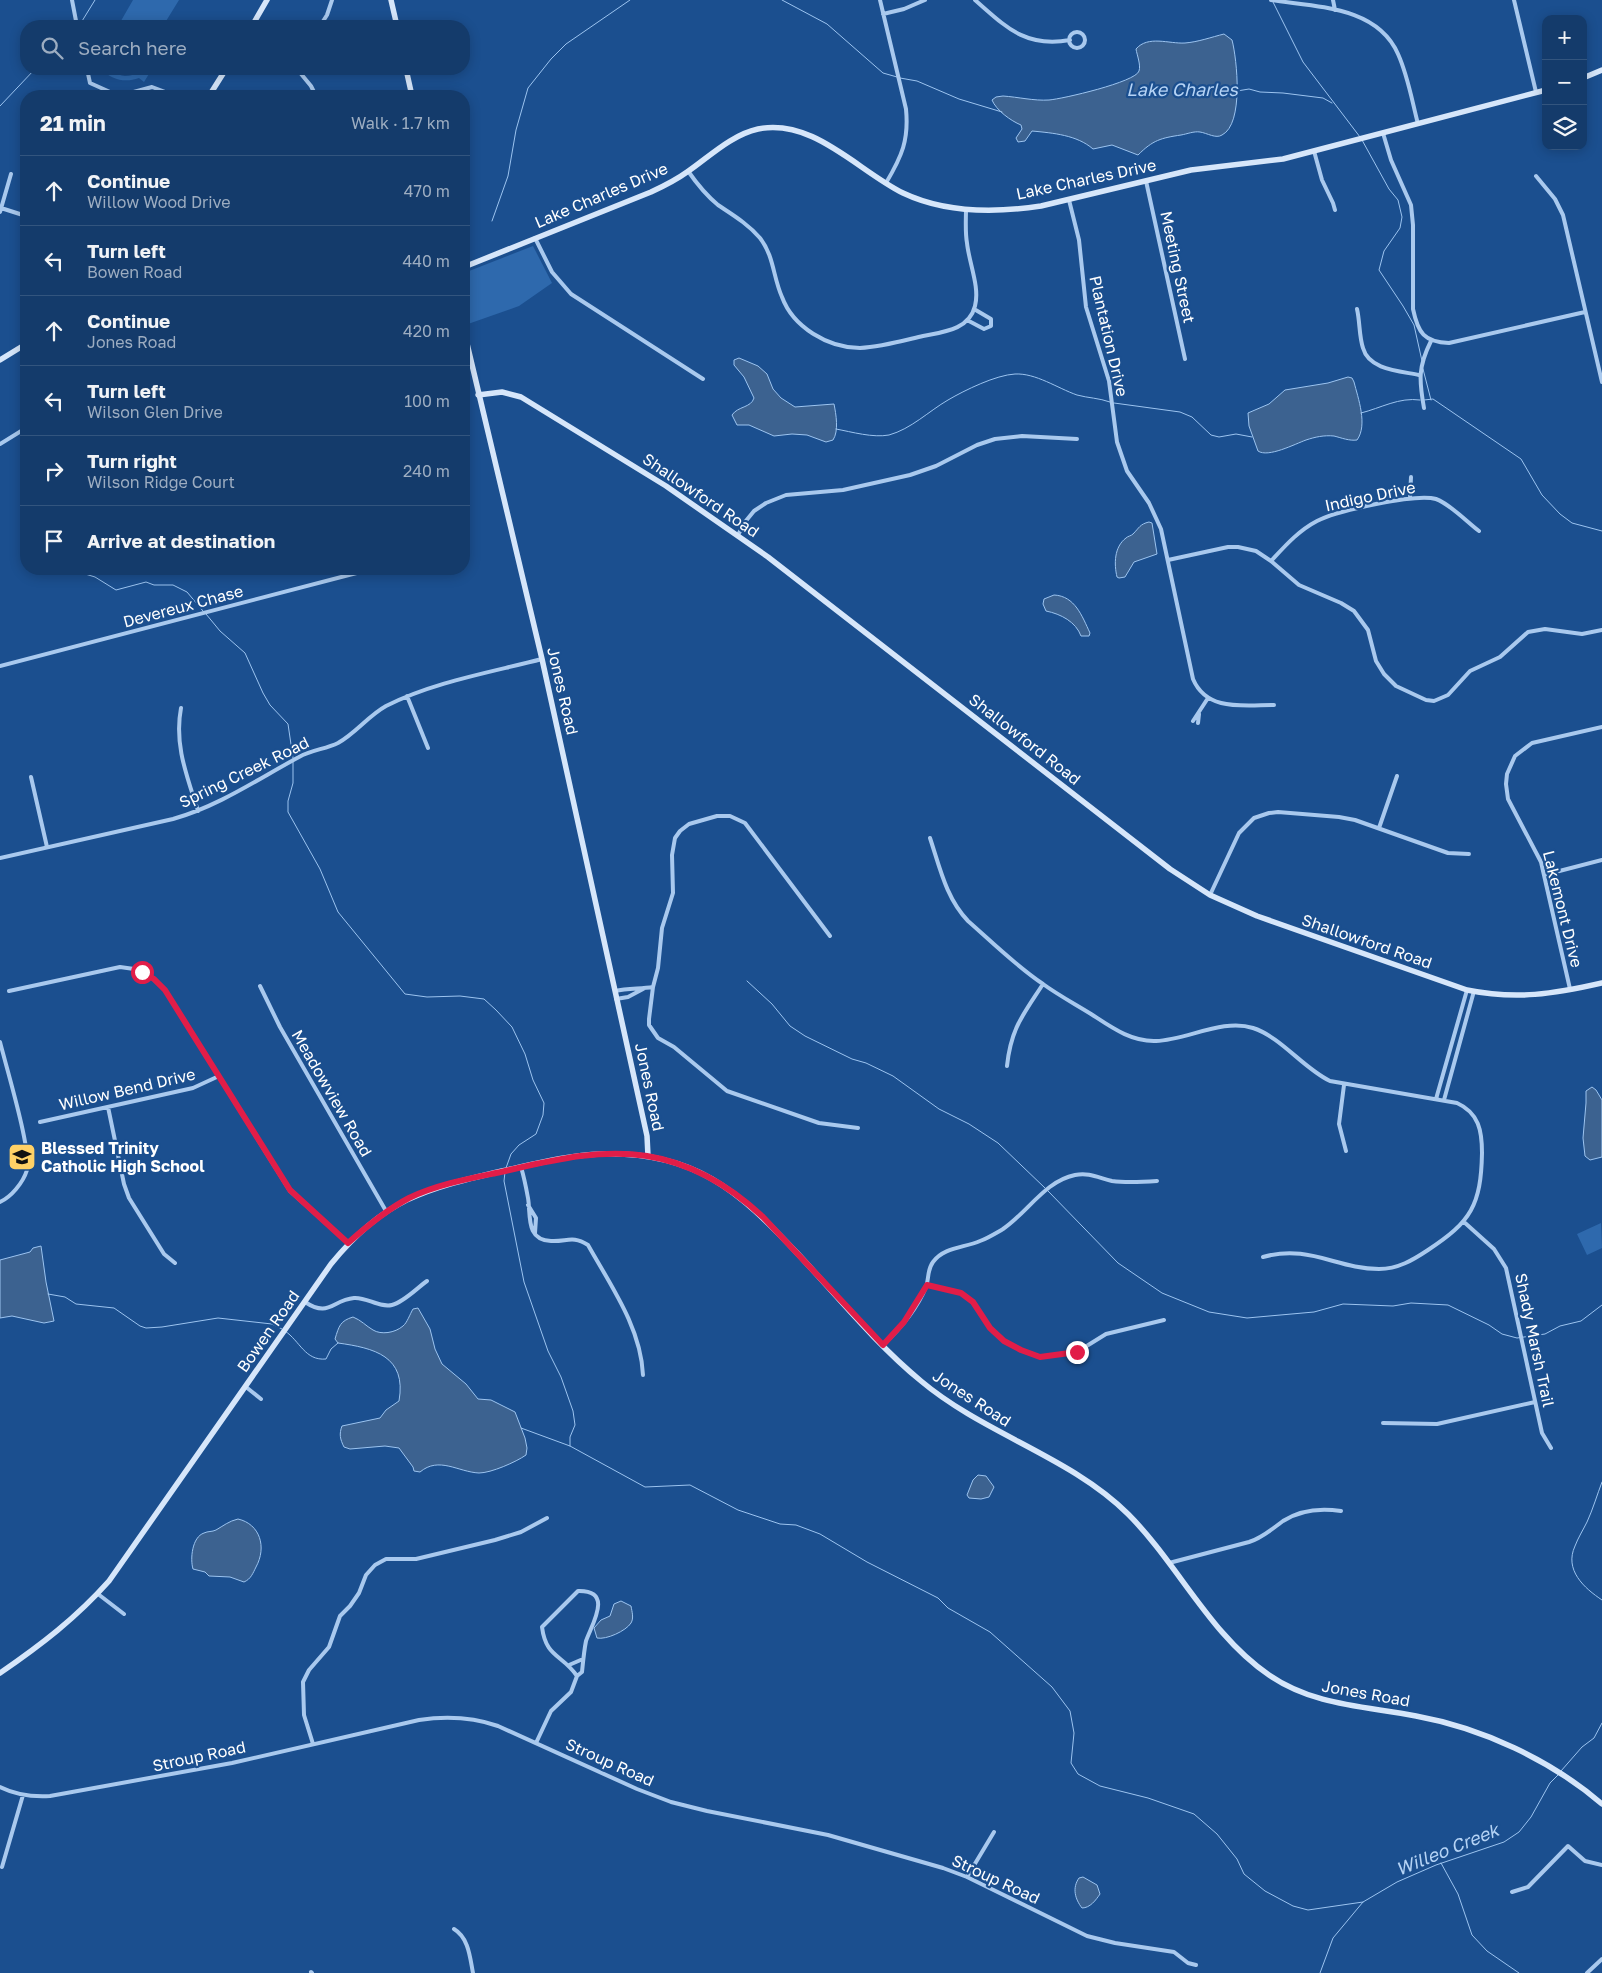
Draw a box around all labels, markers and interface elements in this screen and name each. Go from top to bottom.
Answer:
map controls [1542,15,1587,150]
button: + [1542,15,1587,60]
search box [20,20,470,75]
icon: search [38,34,66,62]
text: Search here [78,36,187,59]
button: − [1542,60,1587,105]
water label: Lake Charles [1126,78,1239,100]
button: layers [1542,105,1587,150]
text: 21 min [40,110,106,136]
text: Walk · 1.7 km [351,113,450,133]
street label: Lake Charles Drive [1014,154,1158,204]
street label: Lake Charles Drive [531,158,671,232]
text: Continue [87,169,170,192]
icon: ahead [40,177,68,205]
text: 470 m [404,181,450,201]
text: Willow Wood Drive [87,192,231,212]
street label: Meeting Street [1156,209,1200,325]
text: Turn left [87,239,166,262]
icon: left [40,247,68,275]
text: 440 m [402,251,450,271]
text: Bowen Road [87,262,182,282]
street label: Plantation Drive [1085,274,1133,398]
text: Continue [87,309,170,332]
icon: ahead [40,317,68,345]
text: 420 m [403,321,450,341]
text: Jones Road [87,332,176,352]
text: Turn left [87,379,166,402]
icon: left [40,387,68,415]
text: 100 m [404,391,450,411]
text: Wilson Glen Drive [87,402,223,422]
text: Turn right [87,449,177,472]
street label: Shallowford Road [639,449,763,541]
icon: right [40,457,68,485]
text: 240 m [403,461,450,481]
text: Wilson Ridge Court [87,472,235,492]
street label: Indigo Drive [1323,477,1417,515]
icon: arrive [40,527,68,555]
text: Arrive at destination [87,529,275,552]
street label: Devereux Chase [121,580,245,632]
street label: Jones Road [543,645,583,737]
street label: Shallowford Road [965,689,1085,789]
street label: Spring Creek Road [176,732,312,812]
street label: Lakemont Drive [1539,848,1587,970]
street label: Shallowford Road [1299,909,1435,973]
route start [131,961,154,984]
street label: Meadowview Road [288,1026,376,1160]
street label: Jones Road [631,1041,669,1133]
street label: Willow Bend Drive [57,1064,197,1114]
place label: Blessed Trinity Catholic High School [41,1138,205,1176]
school or university icon: Blessed Trinity Catholic High School [7,1142,37,1172]
street label: Shady Marsh Trail [1511,1271,1559,1409]
street label: Bowen Road [232,1286,304,1376]
route end [1066,1341,1089,1364]
street label: Jones Road [929,1365,1015,1431]
street label: Jones Road [1320,1675,1412,1711]
street label: Stroup Road [563,1734,657,1790]
street label: Stroup Road [151,1736,247,1776]
water label: Willeo Creek [1392,1818,1503,1880]
street label: Stroup Road [949,1850,1043,1908]

